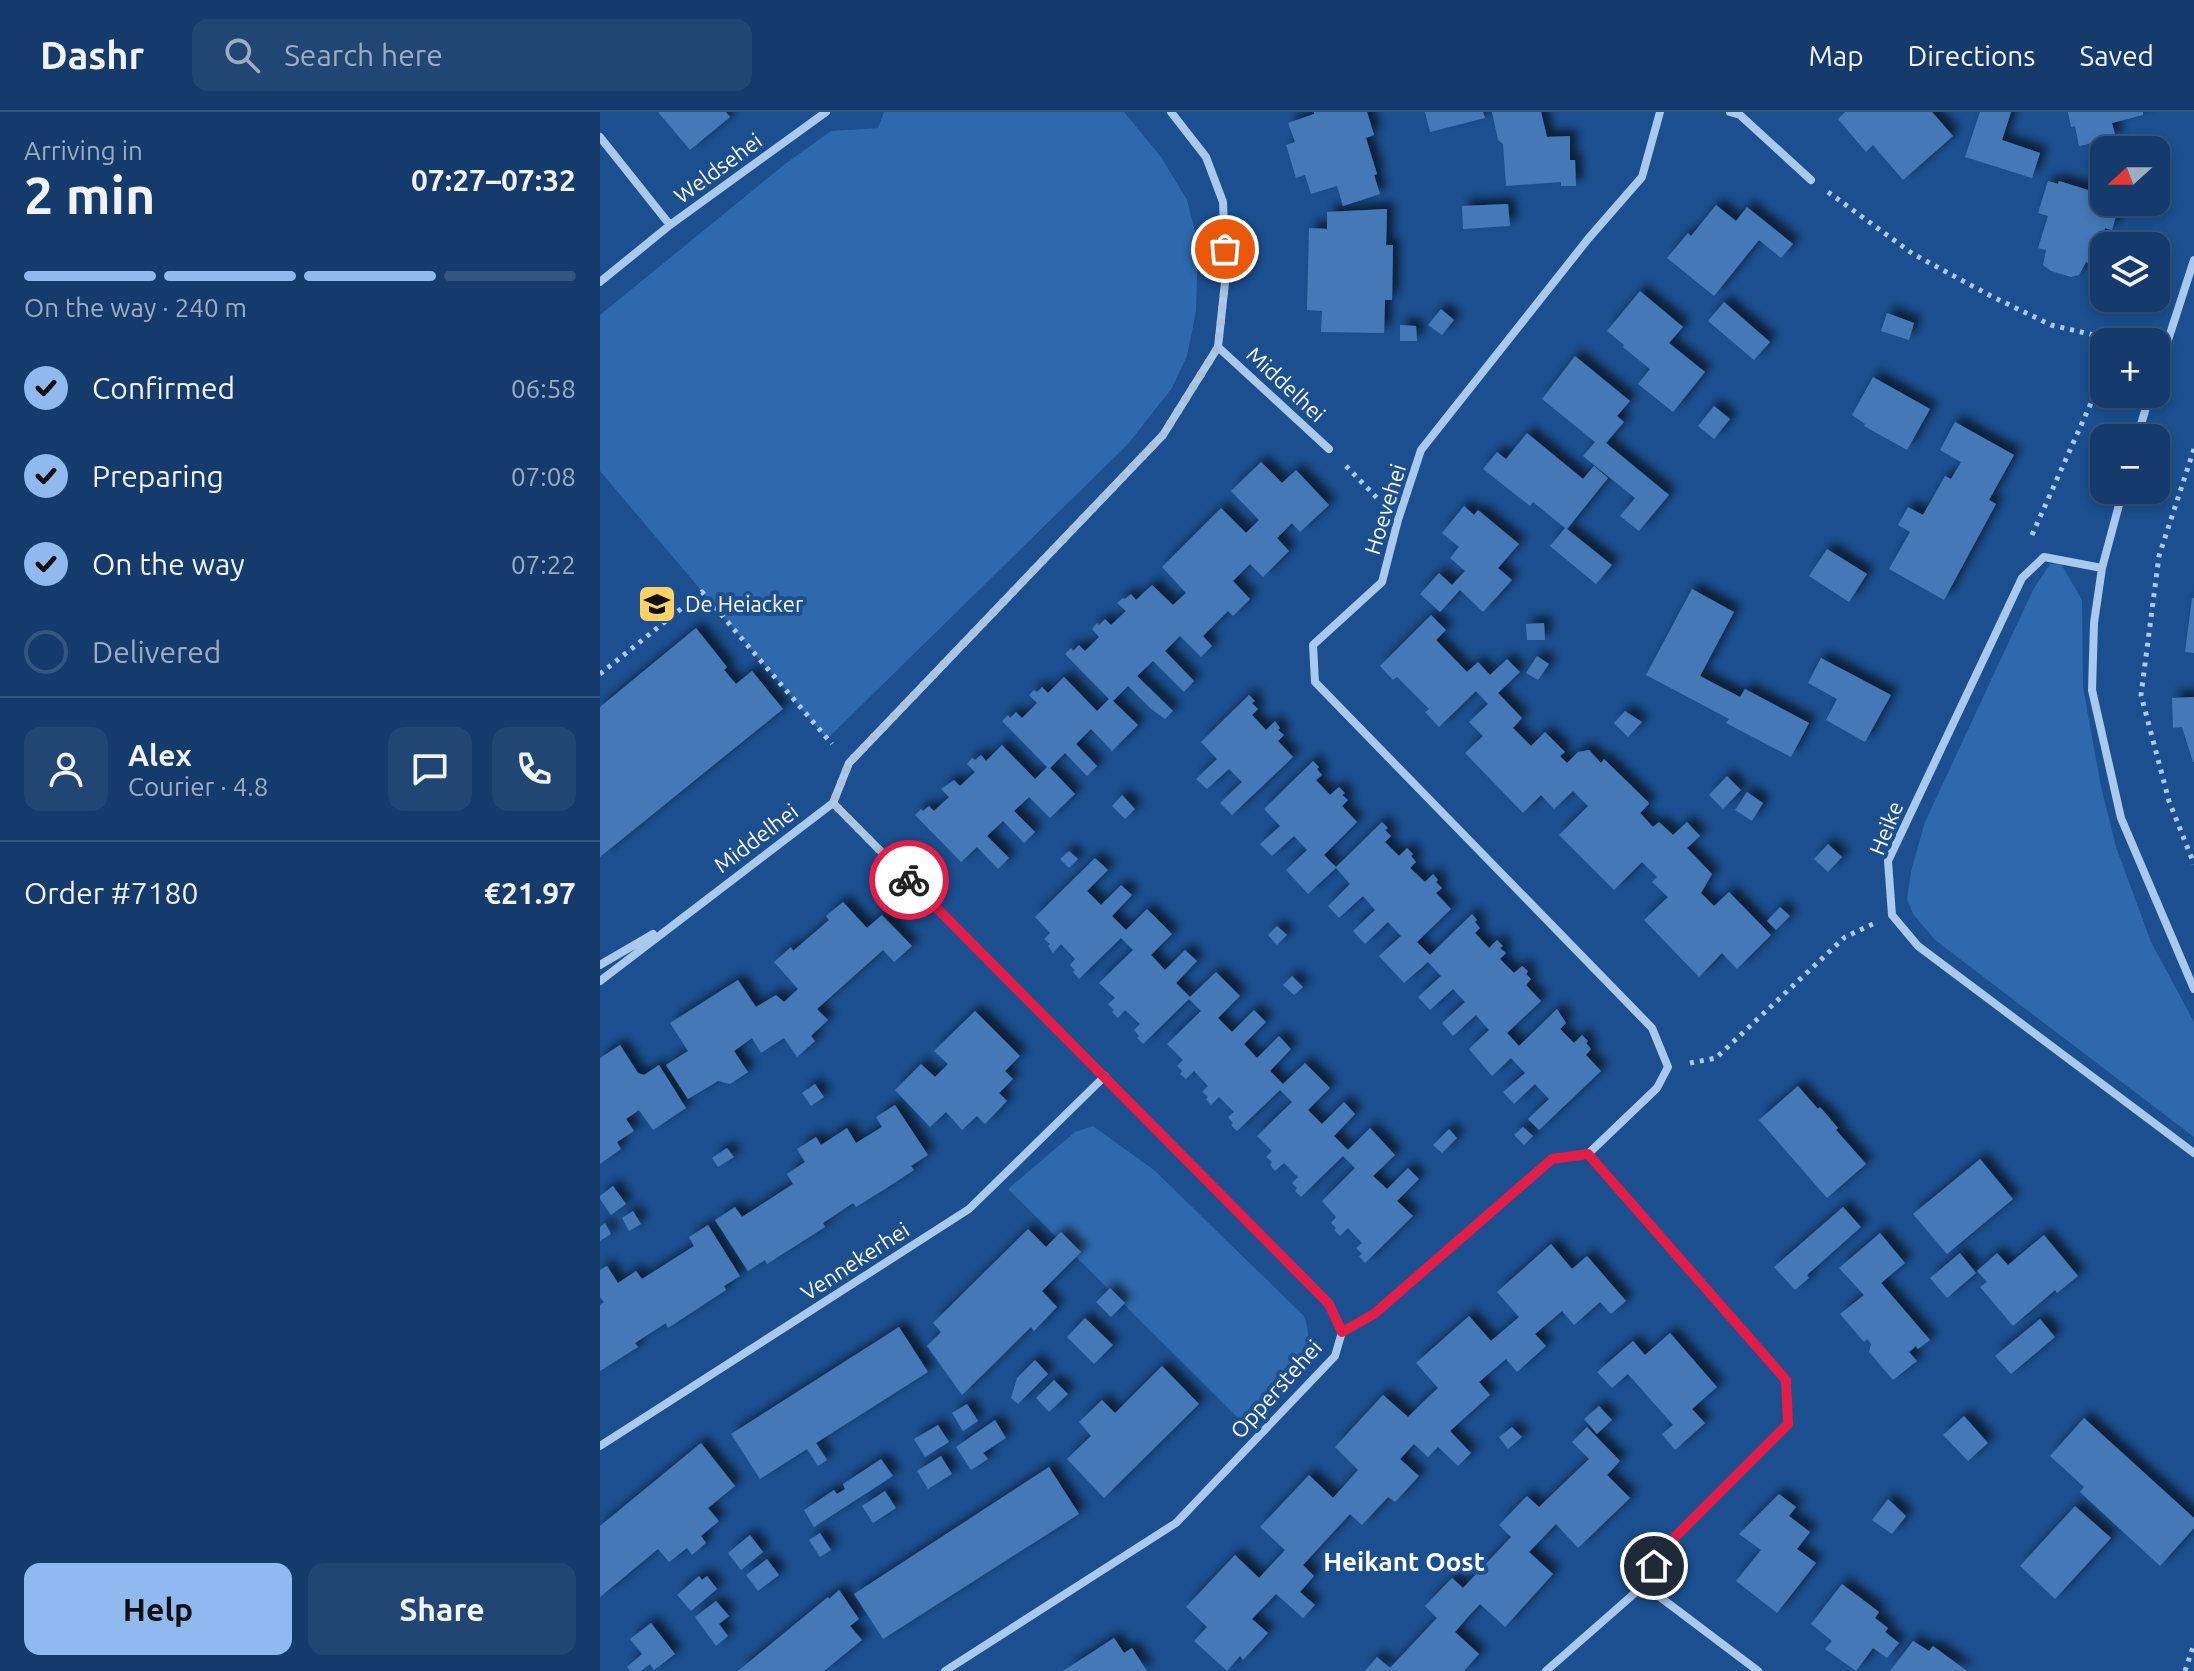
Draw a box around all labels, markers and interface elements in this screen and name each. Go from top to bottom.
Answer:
search box [192,19,752,91]
icon: search [220,33,264,77]
text: Dashr [40,34,144,76]
text: Search here [284,38,443,72]
text: Map [1808,40,1864,71]
text: Directions [1908,40,2035,71]
text: Saved [2079,40,2154,71]
street label: Weldsehei [669,127,767,208]
text: Arriving in [24,136,143,165]
north arrow [2090,136,2170,216]
map controls [2090,136,2170,504]
text: 07:27–07:32 [411,163,576,197]
text: 2 min [24,166,155,224]
pin [1191,215,1259,283]
icon: bag [1203,227,1247,271]
button: layers [2090,232,2170,312]
text: On the way · 240 m [24,293,247,322]
button: + [2090,328,2170,408]
street label: Middelhei [1242,341,1331,426]
icon: check [24,366,68,410]
text: Confirmed [92,371,235,405]
text: 06:58 [511,374,576,403]
button: − [2090,424,2170,504]
icon: check [24,454,68,498]
text: Preparing [92,459,224,493]
street label: Hoevehei [1359,461,1410,557]
text: 07:08 [511,462,576,491]
icon: check [24,542,68,586]
text: On the way [92,547,245,581]
text: 07:22 [511,550,576,579]
school or university icon: De Heiacker [636,583,678,625]
place label: De Heiacker [685,591,804,616]
text: Delivered [92,635,221,669]
button: person [24,727,108,811]
button: chat [388,727,472,811]
button: phone [492,727,576,811]
text: Alex [128,738,192,772]
text: Courier · 4.8 [128,772,268,801]
street label: Heike [1864,797,1908,858]
street label: Middelhei [709,798,802,877]
courier [869,840,949,920]
icon: bike [887,858,931,902]
text: Order #7180 [24,876,198,910]
text: €21.97 [484,876,576,910]
street label: Vennekerhei [796,1216,913,1305]
street label: Opperstehei [1225,1334,1326,1443]
pin [1620,1532,1688,1600]
icon: home [1632,1544,1676,1588]
district label: Heikant Oost [1323,1547,1485,1576]
button: Help [24,1563,292,1655]
button: Share [308,1563,576,1655]

